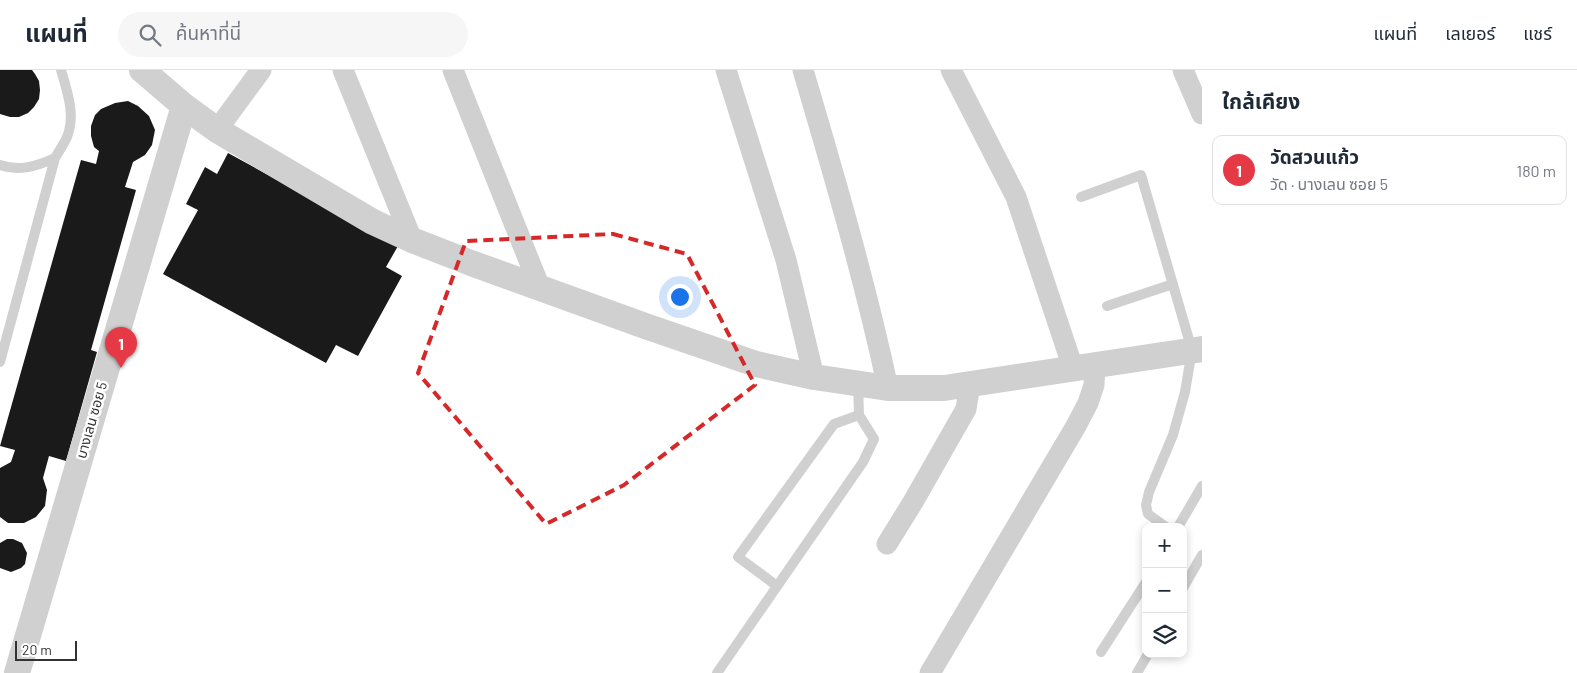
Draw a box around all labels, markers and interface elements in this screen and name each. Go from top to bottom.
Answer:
search box [118,12,468,57]
text: แผนที่ [25,18,88,47]
icon: search [136,21,164,49]
text: ค้นหาที่นี่ [176,21,241,44]
text: แผนที่ [1373,22,1417,44]
text: เลเยอร์ [1445,22,1495,44]
text: แชร์ [1523,22,1552,44]
text: ใกล้เคียง [1222,88,1300,113]
text: วัดสวนแก้ว [1270,145,1359,168]
text: 1 [1236,161,1242,180]
text: 180 m [1517,161,1556,180]
text: วัด · บางเลน ซอย 5 [1270,174,1388,193]
your location [667,284,693,310]
pin: 1 [105,327,137,368]
street label: บางเลน ซอย 5 [72,380,110,460]
map controls [1142,523,1187,658]
button: + [1142,523,1187,568]
button: − [1142,568,1187,613]
button: layers [1142,613,1187,658]
scale bar [15,638,78,661]
text: 20 m [22,641,52,658]

